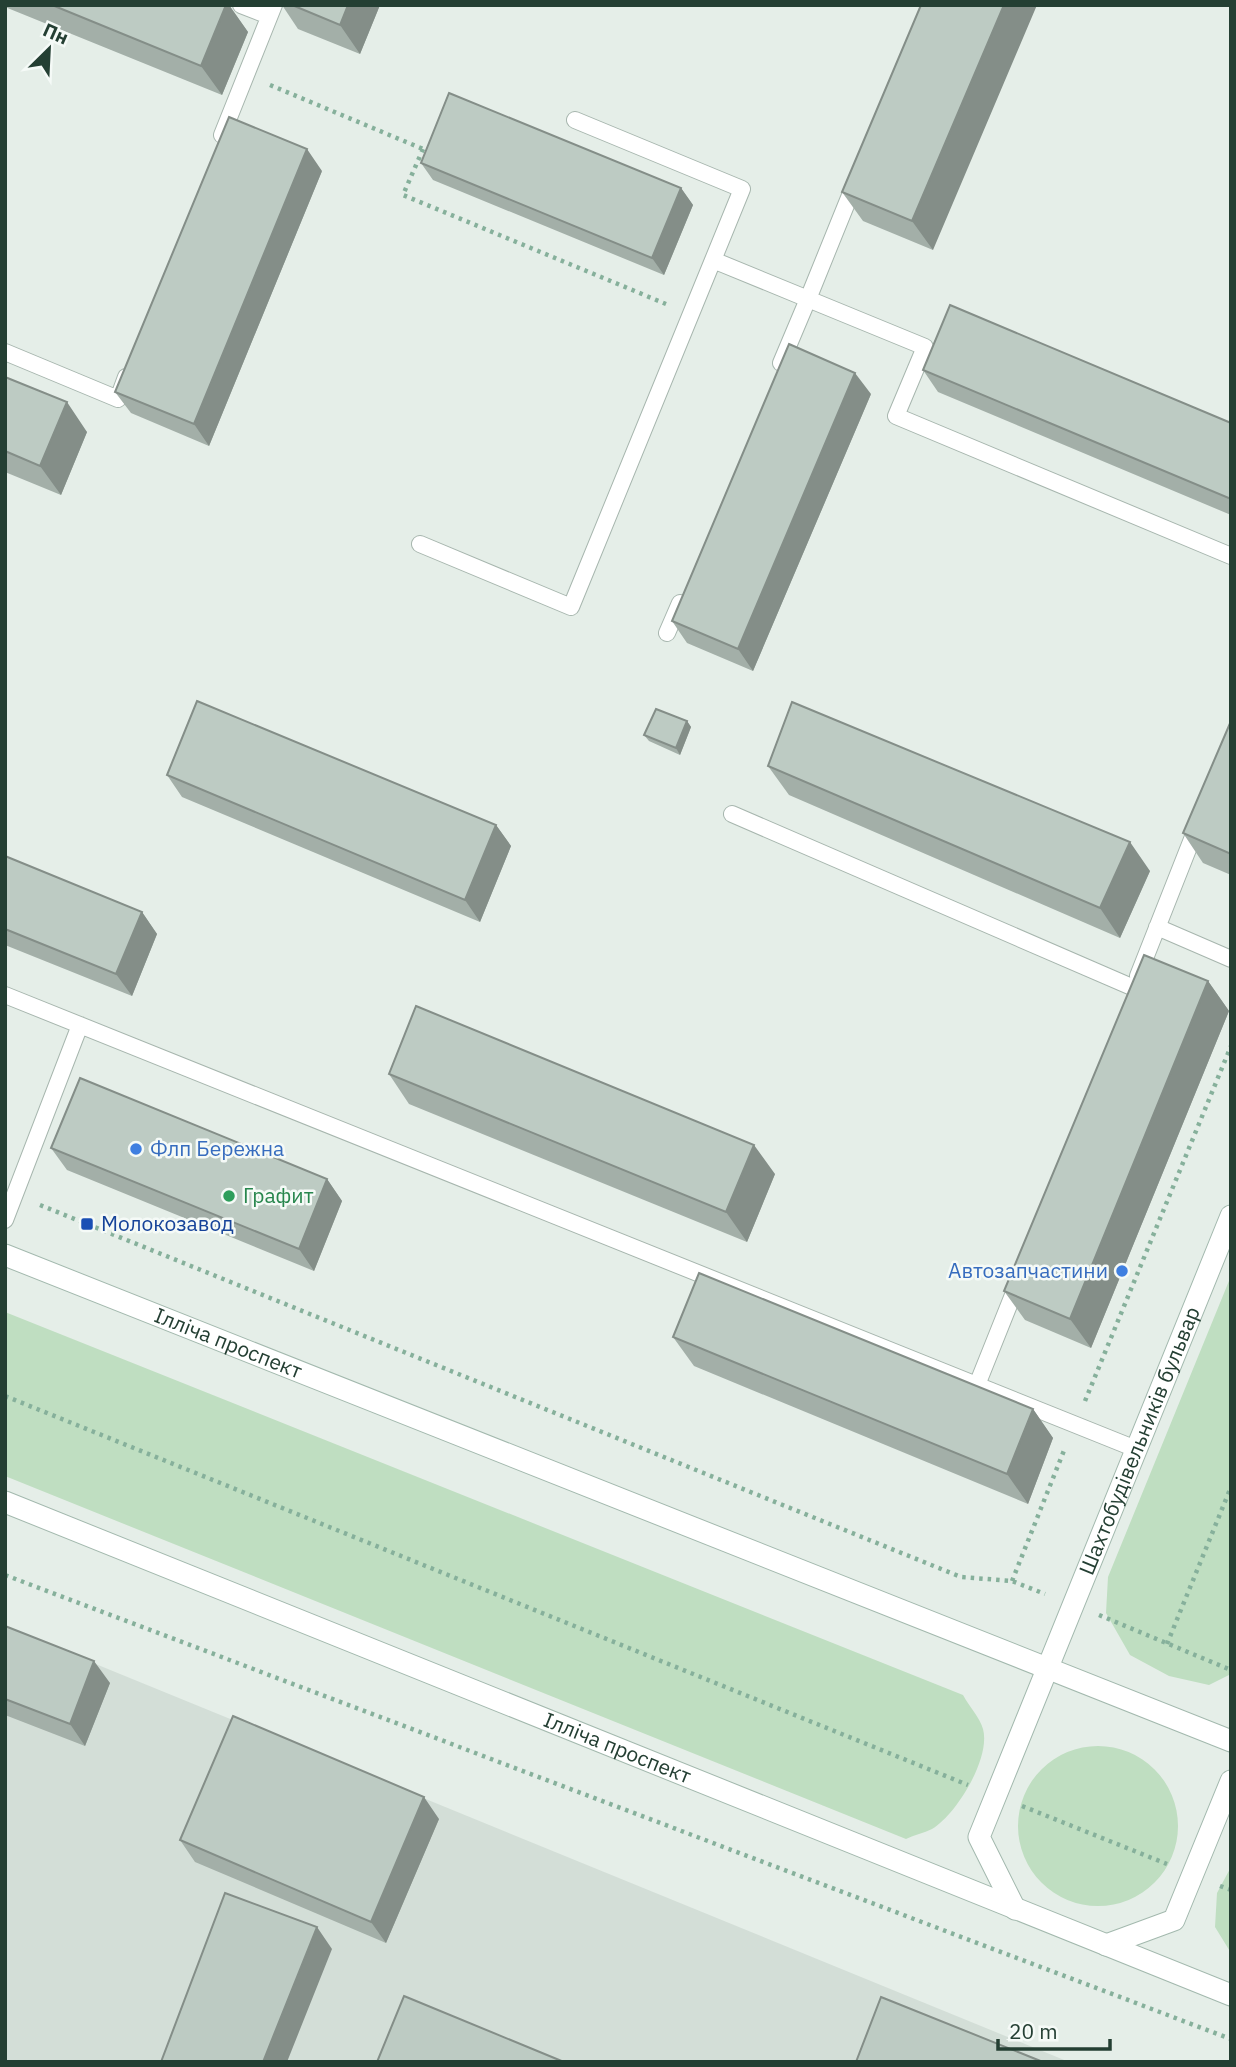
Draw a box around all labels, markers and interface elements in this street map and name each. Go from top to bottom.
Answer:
north arrow [14,14,84,84]
text: Пн [40,17,72,50]
place label: Флп Бережна [150,1134,284,1162]
marker: Флп Бережна [128,1141,144,1157]
place label: Графит [243,1181,314,1209]
marker: Графит [221,1188,237,1204]
place label: Молокозавод [101,1209,234,1237]
marker: Молокозавод [79,1216,95,1232]
place label: Автозапчастини [948,1256,1108,1284]
marker: Автозапчастини [1114,1263,1130,1279]
street label: Ілліча проспект [151,1301,307,1384]
street label: Шахтобудівельників бульвар [1072,1302,1206,1579]
street label: Ілліча проспект [540,1705,696,1790]
scale bar [998,2008,1110,2052]
text: 20 m [1009,2017,1058,2045]

